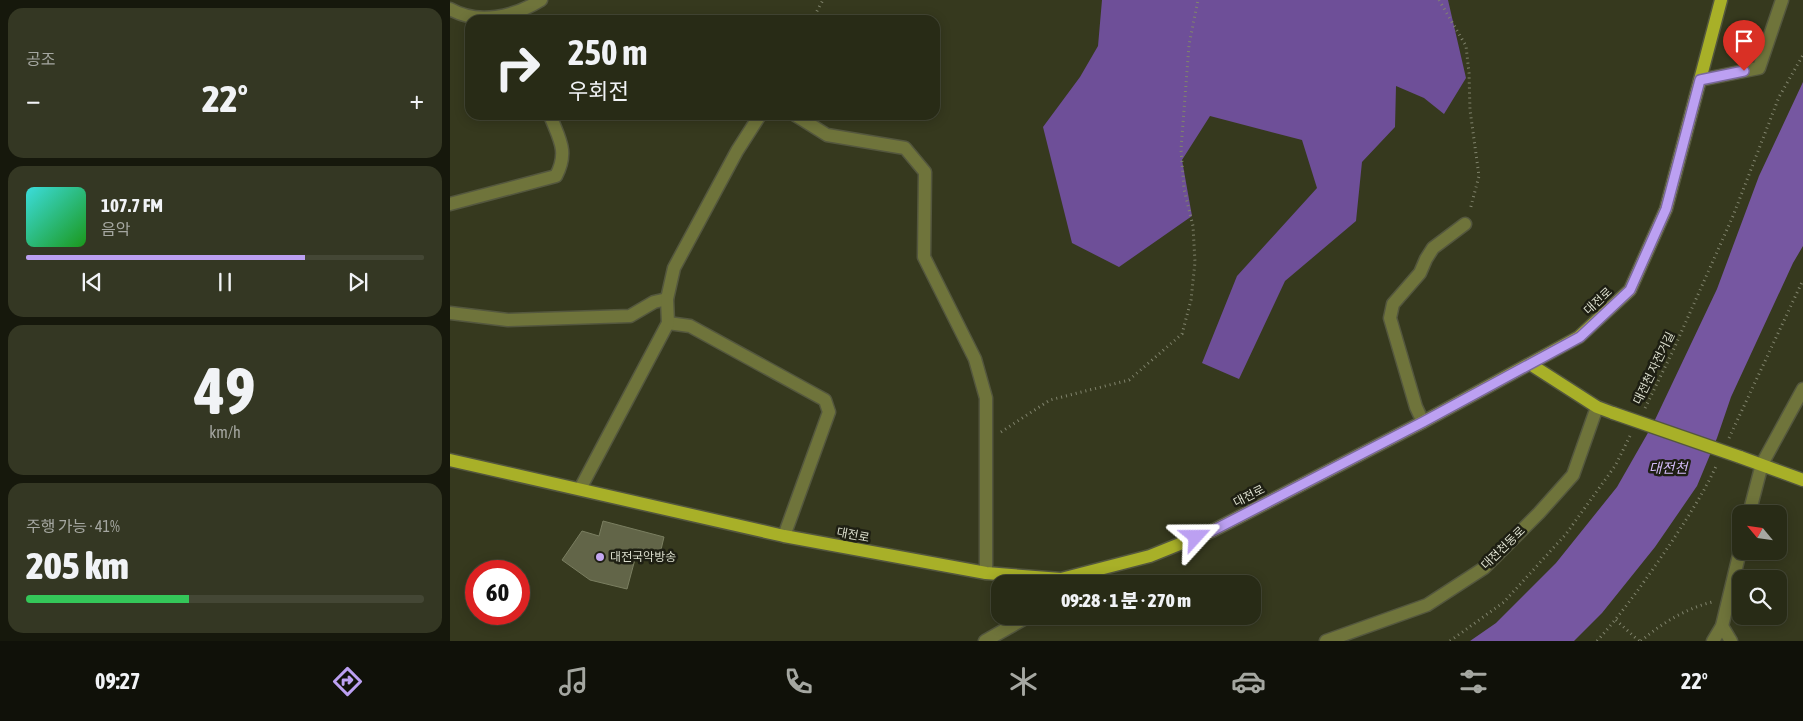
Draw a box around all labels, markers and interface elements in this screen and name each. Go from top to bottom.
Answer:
pin [1723,20,1765,71]
icon: arrive [1730,27,1758,55]
text: 250 m [568,32,647,72]
icon: right [485,35,550,100]
text: 공조 [26,50,55,68]
text: 22° [202,77,248,120]
text: 우회전 [568,78,629,104]
text: − [26,83,41,115]
text: + [409,83,424,115]
text: 107.7 FM [101,194,163,216]
text: 음악 [101,220,130,238]
icon: previous [78,268,106,296]
icon: pause [211,268,239,296]
icon: next [344,268,372,296]
street label: 대전로 [1581,285,1615,317]
street label: 대전천 자전거길 [1630,329,1678,407]
text: 49 [194,353,256,428]
text: km/h [209,423,241,441]
water label: 대전천 [1649,460,1688,476]
street label: 대전로 [1231,482,1267,510]
north arrow [1732,505,1788,560]
map controls [1732,505,1787,625]
position arrow [1169,510,1221,562]
text: 주행 가능 · 41% [26,517,120,535]
street label: 대전천동로 [1478,524,1528,572]
street label: 대전로 [835,525,871,545]
text: 205 km [26,544,129,587]
place label: 대전국악방송 [610,550,676,564]
marker: 대전국악방송 [594,551,606,563]
speed limit sign: 60 [465,560,530,625]
button: search [1732,570,1787,625]
text: 09:28 · 1 분 · 270 m [1061,589,1191,611]
icon: directions [330,664,365,699]
icon: music [556,664,591,699]
icon: phone [781,664,816,699]
icon: climate [1006,664,1041,699]
icon: car [1231,664,1266,699]
icon: filters [1456,664,1491,699]
text: 09:27 [95,668,140,694]
text: 22° [1681,668,1708,694]

